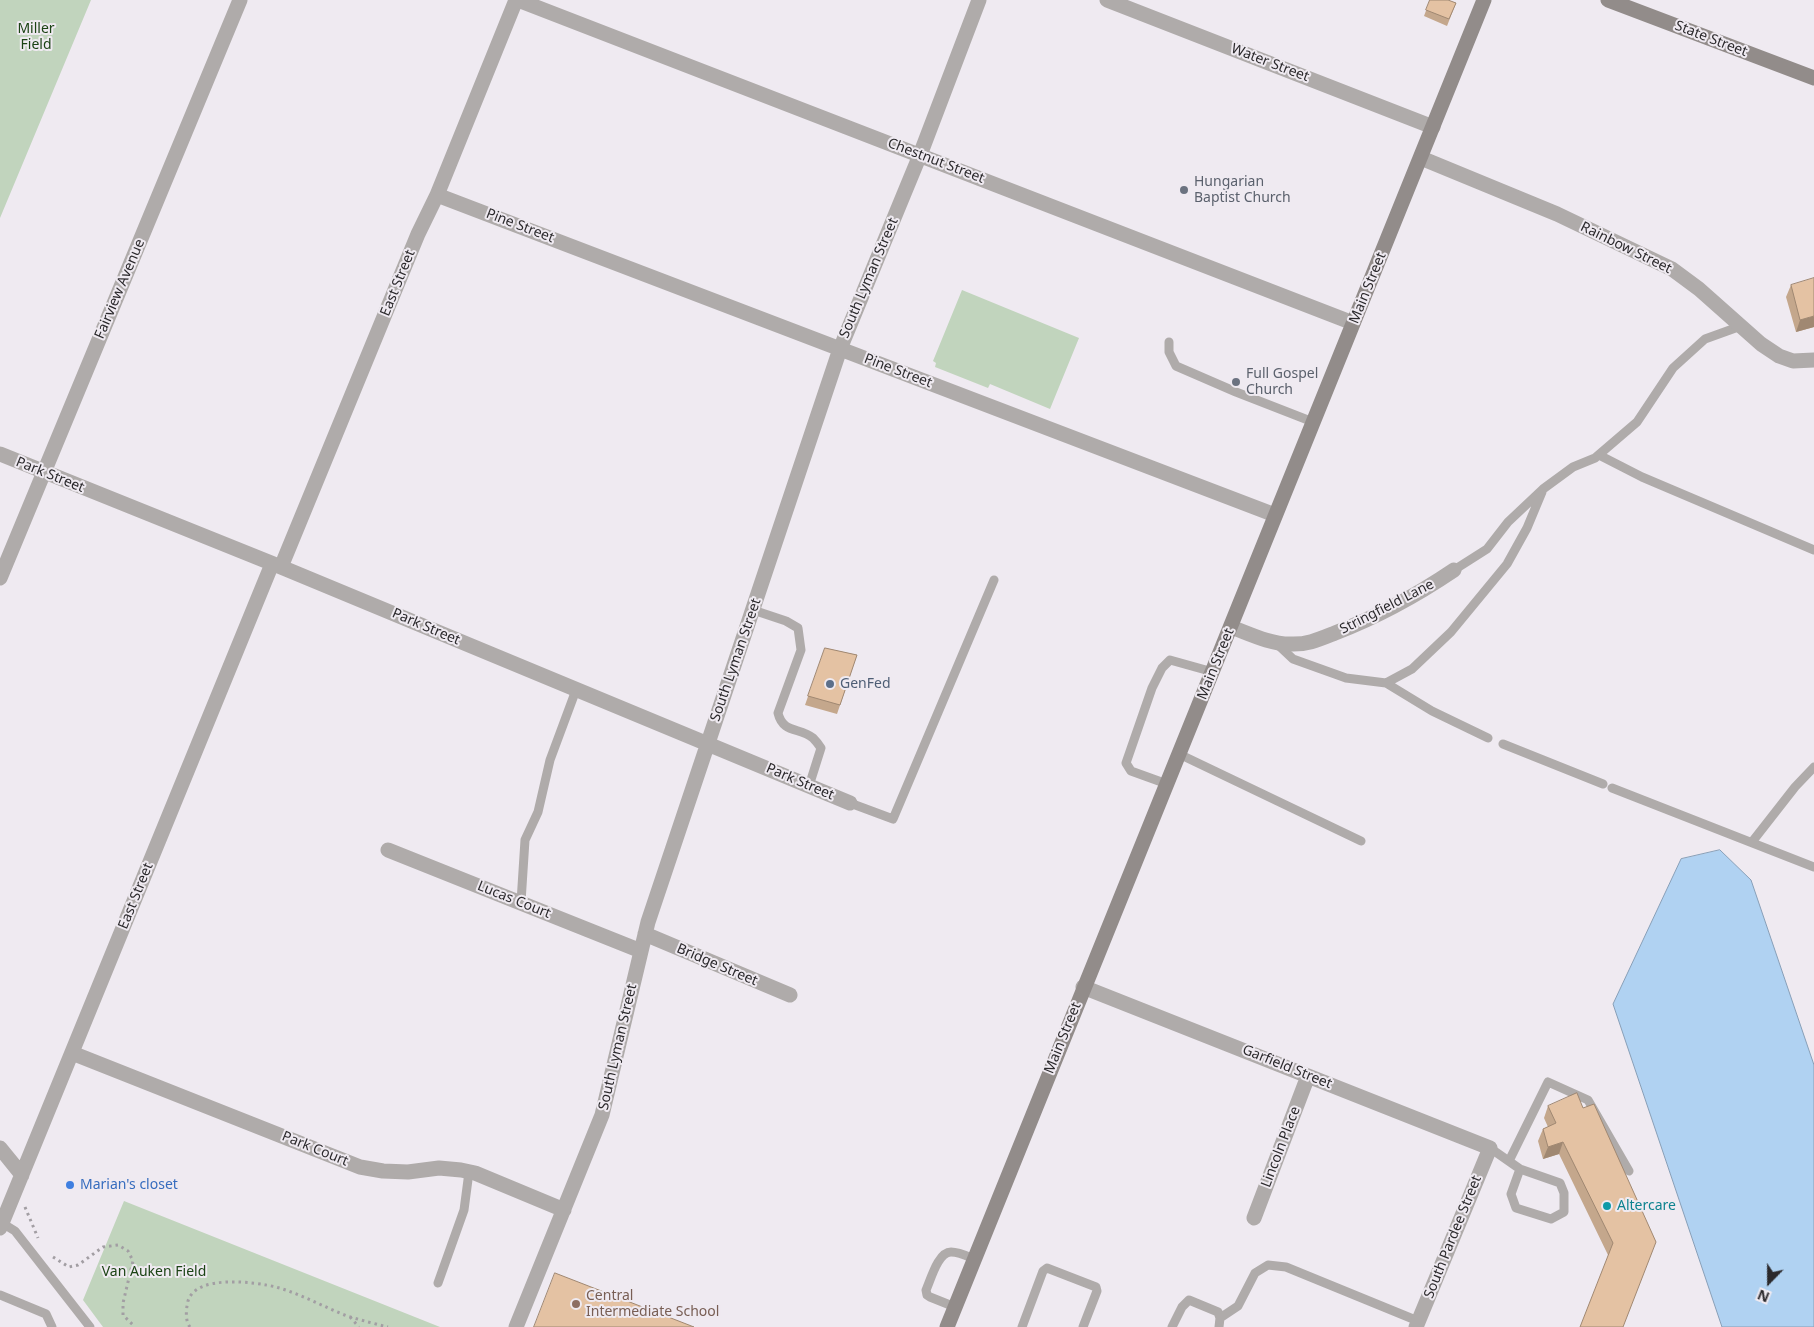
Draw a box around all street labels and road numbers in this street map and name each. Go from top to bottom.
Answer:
street label: State Street [1672,17,1750,61]
street label: Water Street [1229,40,1311,86]
street label: Chestnut Street [885,135,987,187]
street label: Pine Street [484,205,556,247]
street label: South Lyman Street [836,215,902,341]
street label: Rainbow Street [1578,219,1674,277]
street label: Fairview Avenue [91,237,149,341]
street label: East Street [377,247,419,319]
street label: Main Street [1346,250,1390,326]
street label: Pine Street [862,350,934,392]
street label: Park Street [13,454,87,496]
street label: Stringfield Lane [1337,576,1437,638]
street label: South Lyman Street [707,596,765,724]
street label: Park Street [389,605,463,649]
street label: Main Street [1194,626,1238,702]
street label: Park Street [763,760,837,804]
street label: East Street [115,860,157,932]
street label: Lucas Court [475,878,553,922]
street label: Bridge Street [674,940,760,990]
street label: South Lyman Street [595,982,641,1112]
street label: Main Street [1041,1000,1085,1076]
street label: Garfield Street [1240,1041,1334,1093]
street label: Lincoln Place [1258,1104,1304,1190]
street label: Park Court [279,1128,351,1170]
street label: South Pardee Street [1421,1173,1485,1301]

